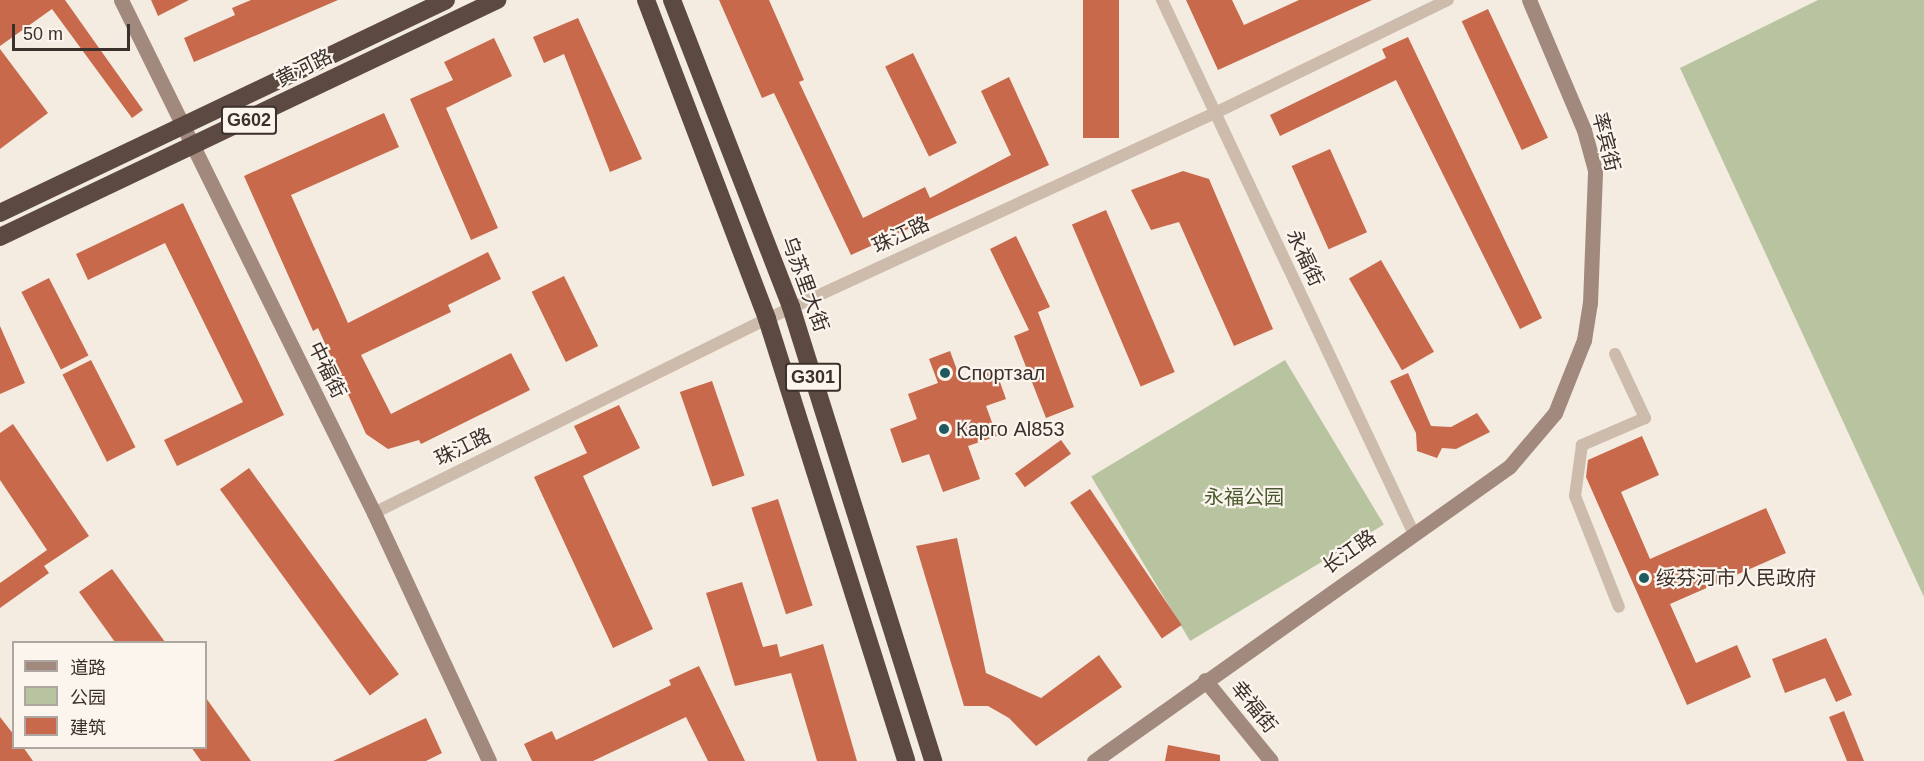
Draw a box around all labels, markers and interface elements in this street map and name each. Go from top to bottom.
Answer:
scale bar [15,12,134,50]
text: 50 m [23,24,63,44]
street label: 黄河路 [272,44,336,92]
road number: G602 [220,105,278,135]
street label: 率宾街 [1587,110,1625,174]
street label: 珠江路 [869,211,933,259]
street label: 永福街 [1281,226,1329,290]
street label: 乌苏里大街 [777,233,833,335]
street label: 中福街 [303,338,351,402]
place label: Спортзал [957,361,1045,385]
road number: G301 [784,362,842,392]
marker: Спортзал [938,366,952,380]
place label: Карго Al853 [956,417,1065,441]
marker: Карго Al853 [937,422,951,436]
street label: 珠江路 [431,423,495,471]
park label: 永福公园 [1204,485,1284,509]
street label: 长江路 [1318,525,1380,579]
place label: 绥芬河市人民政府 [1656,566,1816,590]
marker: 绥芬河市人民政府 [1637,571,1651,585]
legend [12,641,207,749]
text: 道路 [70,658,106,678]
street label: 幸福街 [1226,676,1282,738]
text: 公园 [70,688,106,708]
text: 建筑 [70,718,106,738]

